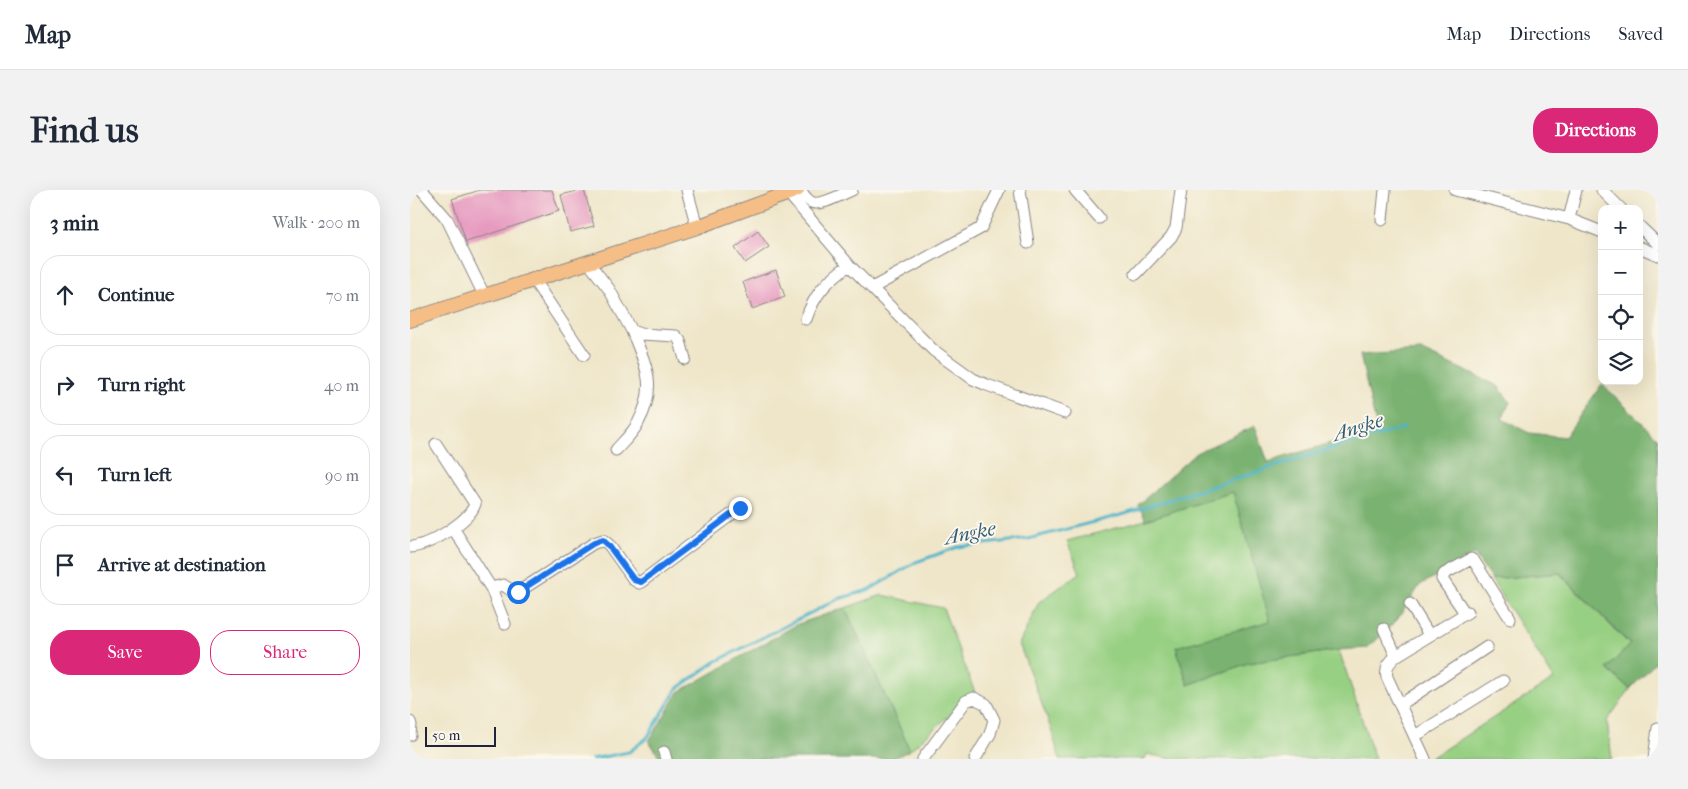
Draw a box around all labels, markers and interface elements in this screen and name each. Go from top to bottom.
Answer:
text: Map [25,21,71,49]
text: Map [1447,24,1481,45]
text: Directions [1509,24,1590,45]
text: Saved [1618,24,1663,45]
button: Directions [1533,108,1658,153]
text: Find us [30,110,139,151]
map controls [1598,205,1643,385]
button: + [1598,205,1643,250]
text: 3 min [50,211,99,235]
text: Walk · 200 m [273,213,360,232]
button: − [1598,250,1643,295]
icon: ahead [51,281,79,309]
text: Continue [98,284,174,306]
text: 70 m [326,286,359,305]
button: locate [1598,295,1643,340]
button: layers [1598,340,1643,385]
icon: right [51,371,79,399]
text: Turn right [98,374,185,396]
text: 40 m [324,376,359,395]
water label: Angke [1327,408,1387,446]
icon: left [51,461,79,489]
text: Turn left [98,464,172,486]
text: 90 m [325,466,359,485]
route end [729,497,752,520]
water label: Angke [940,517,998,550]
icon: arrive [51,551,79,579]
text: Arrive at destination [98,554,266,576]
route start [507,581,530,604]
button: Save [50,630,200,675]
button: Share [210,630,360,675]
scale bar [425,724,496,747]
text: 50 m [432,727,460,744]

